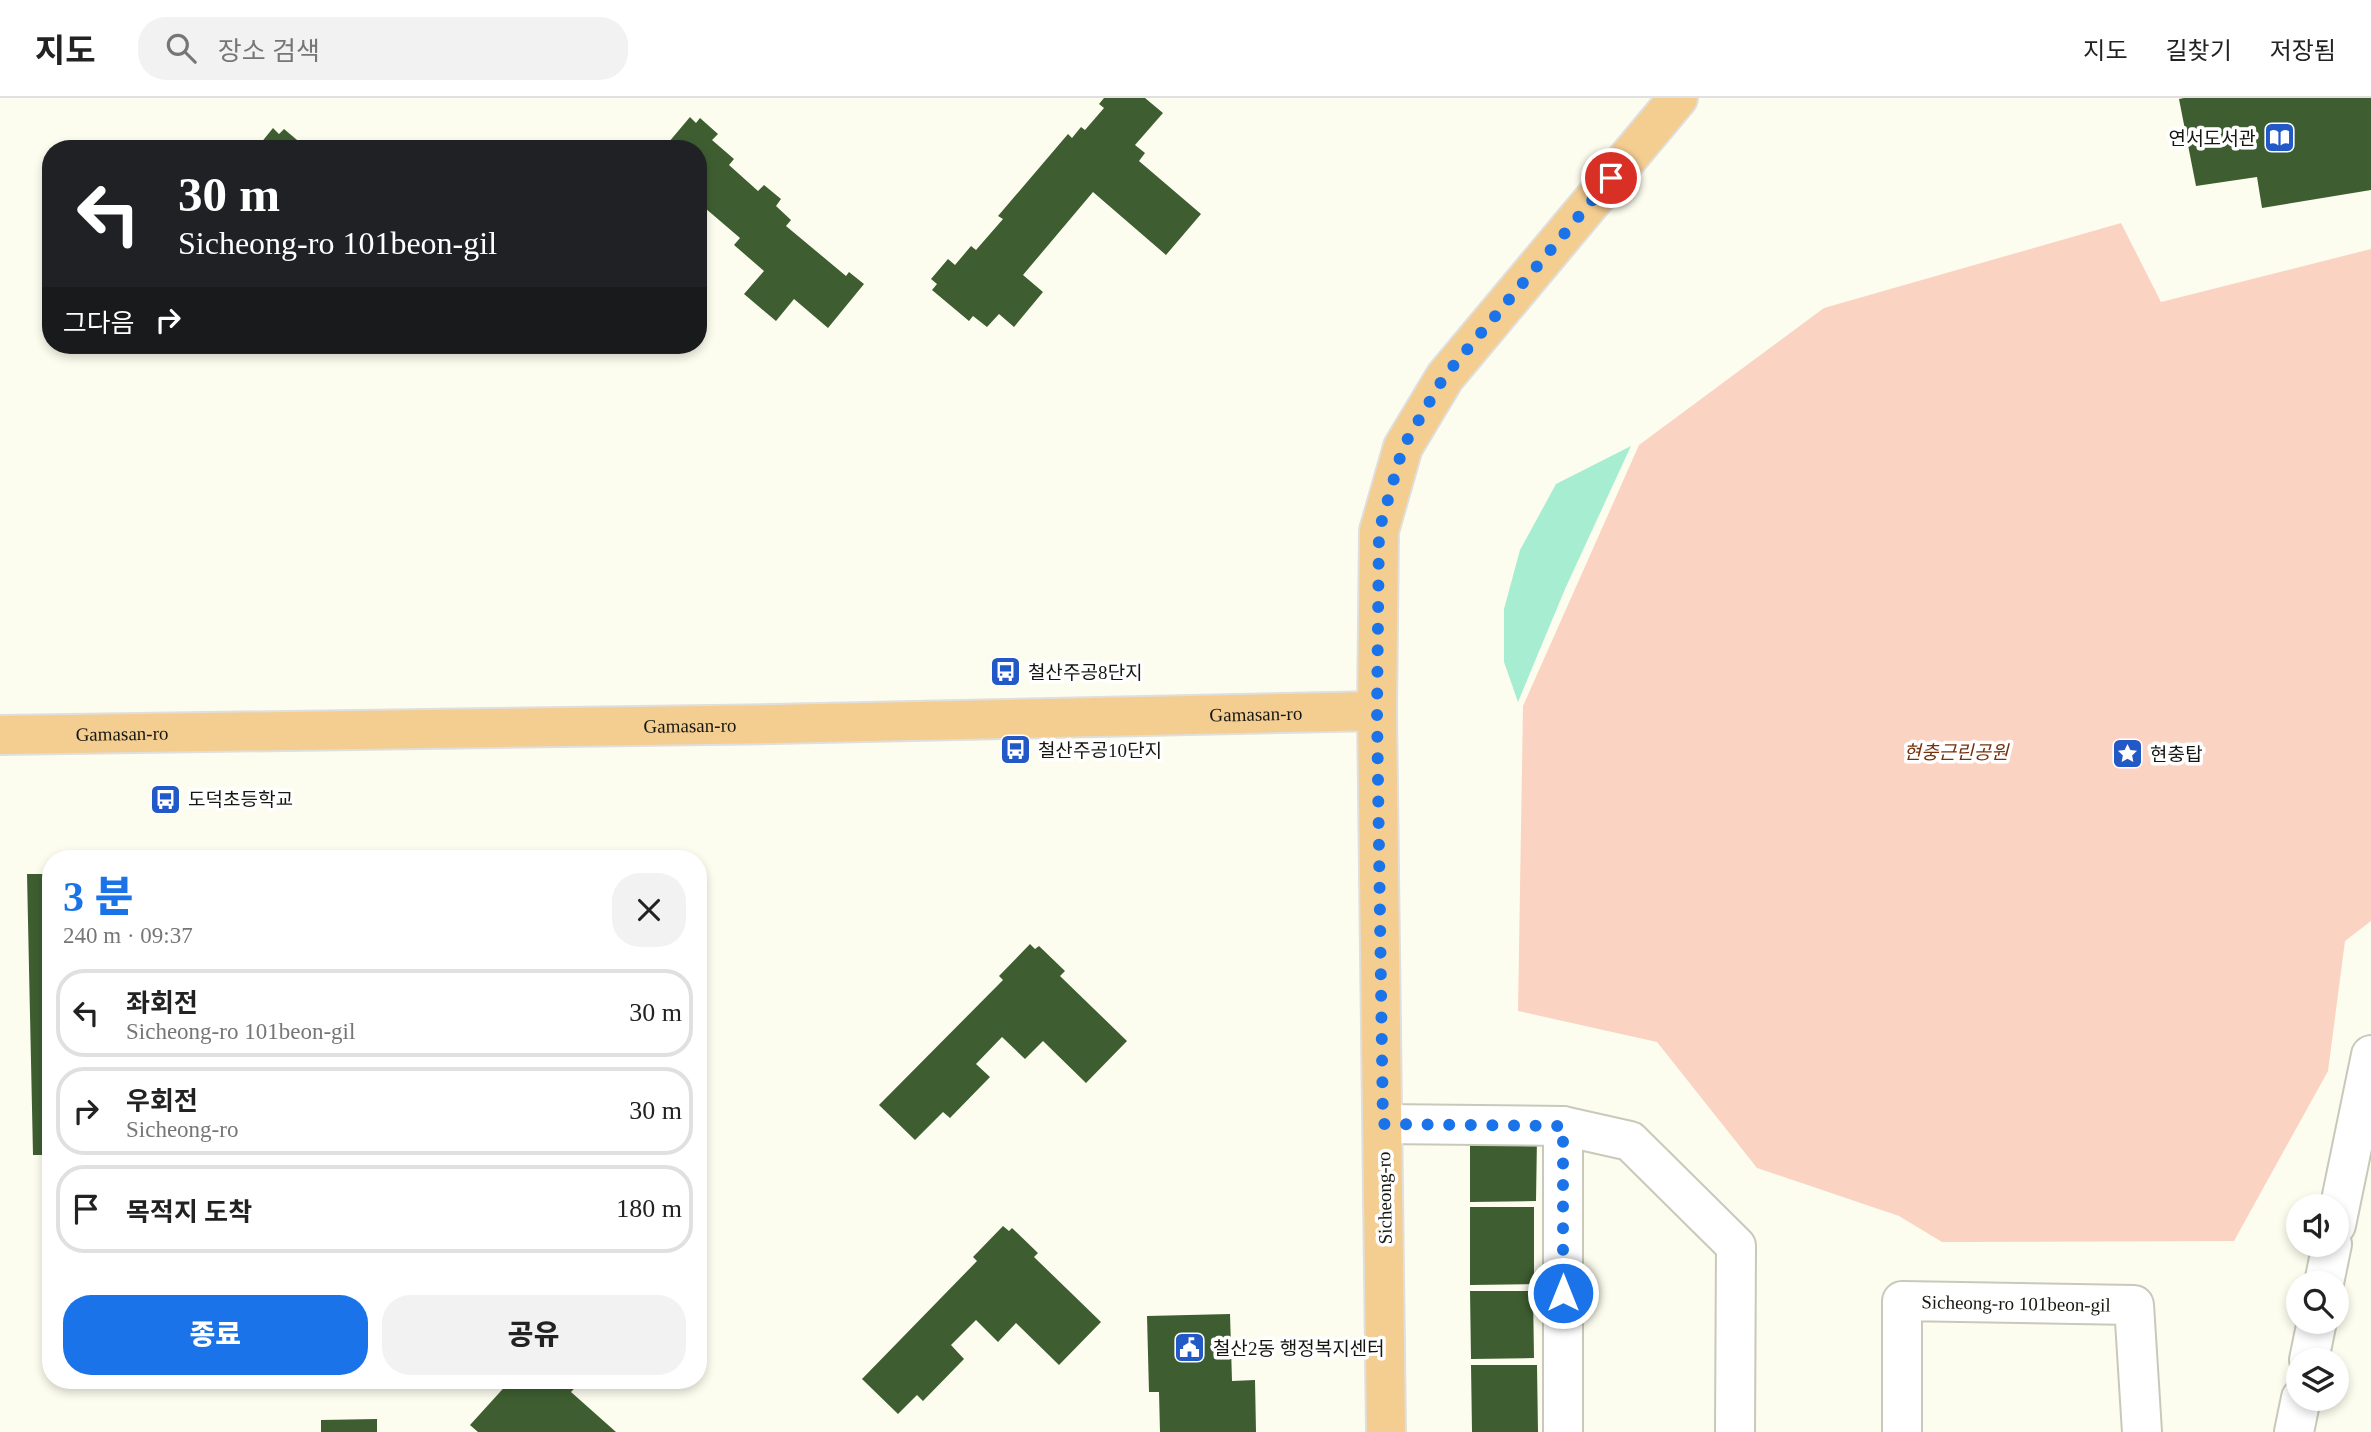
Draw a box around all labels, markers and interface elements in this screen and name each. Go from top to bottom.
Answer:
search box [138,17,628,80]
icon: search [162,29,200,67]
text: 지도 [35,33,96,69]
text: 장소 검색 [218,37,320,66]
text: 지도 [2083,38,2128,64]
text: 길찾기 [2166,38,2232,64]
text: 저장됨 [2270,38,2336,64]
library icon: 연서도서관 [2262,121,2296,155]
place label: 연서도서관 [2169,128,2256,149]
pin [1581,148,1641,208]
icon: arrive [1592,159,1630,197]
text: 30 m [178,167,280,222]
icon: left [63,168,154,259]
text: Sicheong-ro 101beon-gil [178,225,497,261]
icon: right [149,301,187,339]
text: 그다음 [63,309,135,338]
bus stop icon: 철산주공8단지 [988,655,1022,689]
place label: 철산주공8단지 [1028,662,1142,683]
street label: Gamasan-ro [1209,703,1302,726]
street label: Gamasan-ro [643,715,737,737]
street label: Gamasan-ro [75,723,169,745]
bus stop icon: 철산주공10단지 [998,733,1032,767]
place icon: 현충탑 [2110,737,2144,771]
place label: 철산주공10단지 [1038,740,1162,761]
park label: 현충근린공원 [1904,742,2010,763]
place label: 현충탑 [2150,744,2203,765]
bus stop icon: 도덕초등학교 [148,782,182,816]
place label: 도덕초등학교 [188,789,293,810]
button: close [612,873,686,947]
text: 3 분 [63,874,133,920]
text: 240 m · 09:37 [63,923,193,948]
text: 좌회전 [126,989,198,1018]
icon: left [67,994,105,1032]
text: 30 m [629,998,682,1027]
text: Sicheong-ro 101beon-gil [126,1019,355,1044]
text: 우회전 [126,1087,198,1116]
icon: right [67,1092,105,1130]
text: 30 m [629,1096,682,1125]
text: Sicheong-ro [126,1117,238,1142]
street label: Sicheong-ro [1373,1151,1396,1245]
icon: arrive [67,1190,105,1228]
text: 180 m [616,1194,682,1223]
map controls [2286,1194,2349,1411]
button: sound [2286,1194,2349,1257]
text: 목적지 도착 [126,1198,252,1227]
position arrow [1526,1256,1600,1330]
button: search [2286,1271,2349,1334]
street label: Sicheong-ro 101beon-gil [1921,1291,2111,1316]
button: 종료 [63,1295,368,1375]
button: 공유 [382,1295,686,1375]
public building icon: 철산2동 행정복지센터 [1173,1331,1207,1365]
place label: 철산2동 행정복지센터 [1213,1338,1385,1359]
button: layers [2286,1348,2349,1411]

